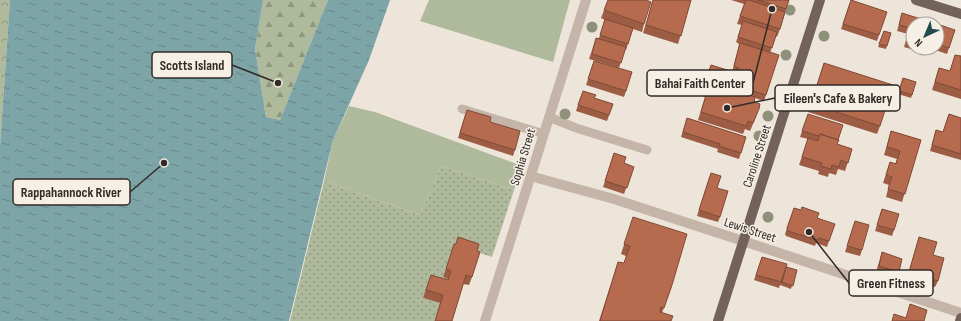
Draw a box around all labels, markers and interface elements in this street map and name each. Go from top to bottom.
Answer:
north arrow [905,16,945,56]
text: N [912,36,925,50]
callout: Scotts Island [152,52,232,78]
text: Scotts Island [160,57,224,74]
callout: Bahai Faith Center [647,70,753,96]
text: Bahai Faith Center [655,75,746,92]
callout: Eileen's Cafe & Bakery [775,85,900,111]
text: Eileen's Cafe & Bakery [784,90,893,107]
street label: Caroline Street [739,122,775,190]
street label: Sophia Street [507,127,539,187]
callout: Rappahannock River [13,179,130,205]
text: Rappahannock River [21,184,122,201]
street label: Lewis Street [722,214,778,246]
callout: Green Fitness [849,270,933,296]
text: Green Fitness [857,275,925,292]

